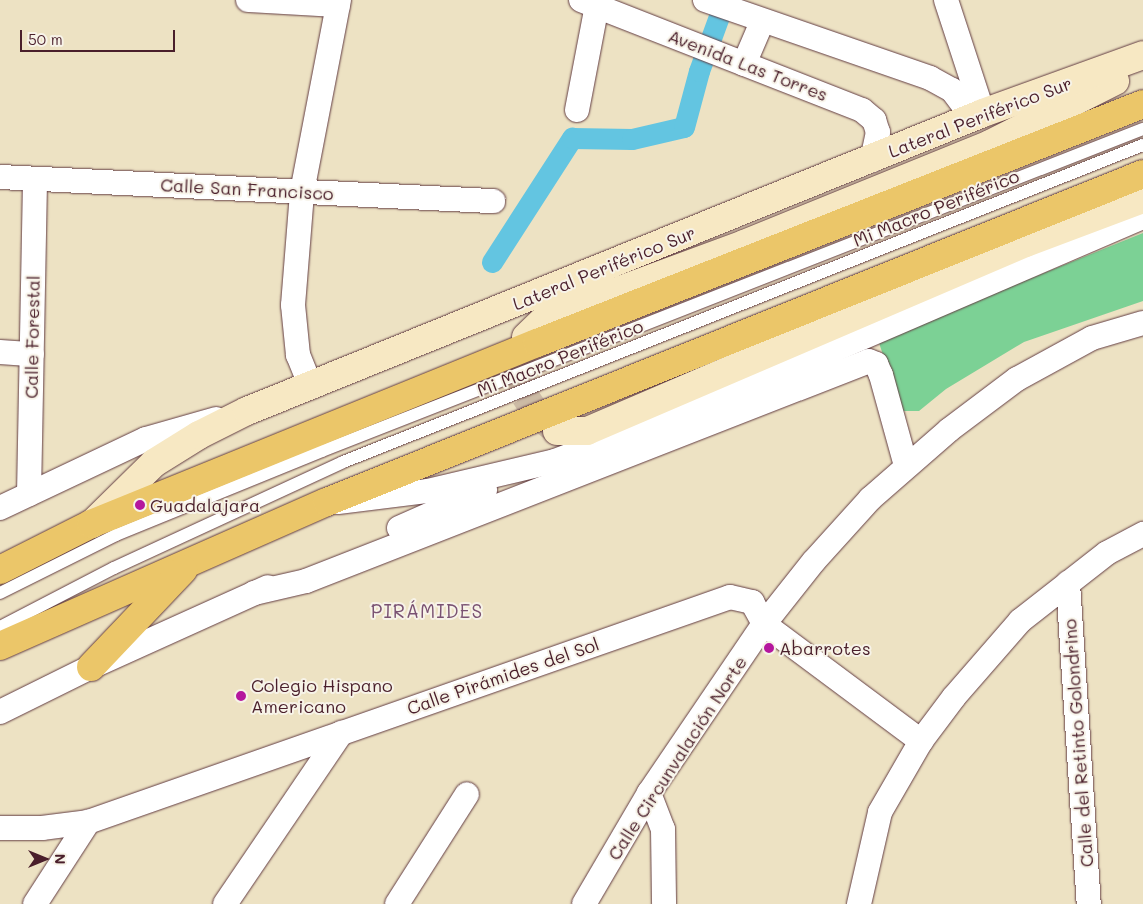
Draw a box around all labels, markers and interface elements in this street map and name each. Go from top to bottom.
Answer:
scale bar [22,20,178,52]
street label: Avenida Las Torres [665,25,831,105]
text: 50 m [28,29,63,49]
street label: Lateral Periférico Sur [885,72,1075,162]
street label: Mi Macro Periférico [850,165,1022,251]
street label: Calle San Francisco [160,174,334,204]
street label: Lateral Periférico Sur [510,221,698,315]
street label: Calle Forestal [20,275,44,399]
street label: Mi Macro Periférico [474,315,646,401]
place label: Guadalajara [150,494,260,516]
marker: Guadalajara [134,499,146,511]
district label: PIRÁMIDES [370,600,484,622]
street label: Calle del Retinto Golondrino [1059,618,1097,868]
street label: Calle Pirámides del Sol [404,633,602,719]
place label: Abarrotes [779,637,871,659]
marker: Abarrotes [763,642,775,654]
street label: Calle Circunvalación Norte [603,652,751,864]
place label: Colegio Hispano Americano [251,675,393,718]
marker: Colegio Hispano Americano [235,690,247,702]
north arrow [20,834,70,884]
text: N [51,854,70,864]

